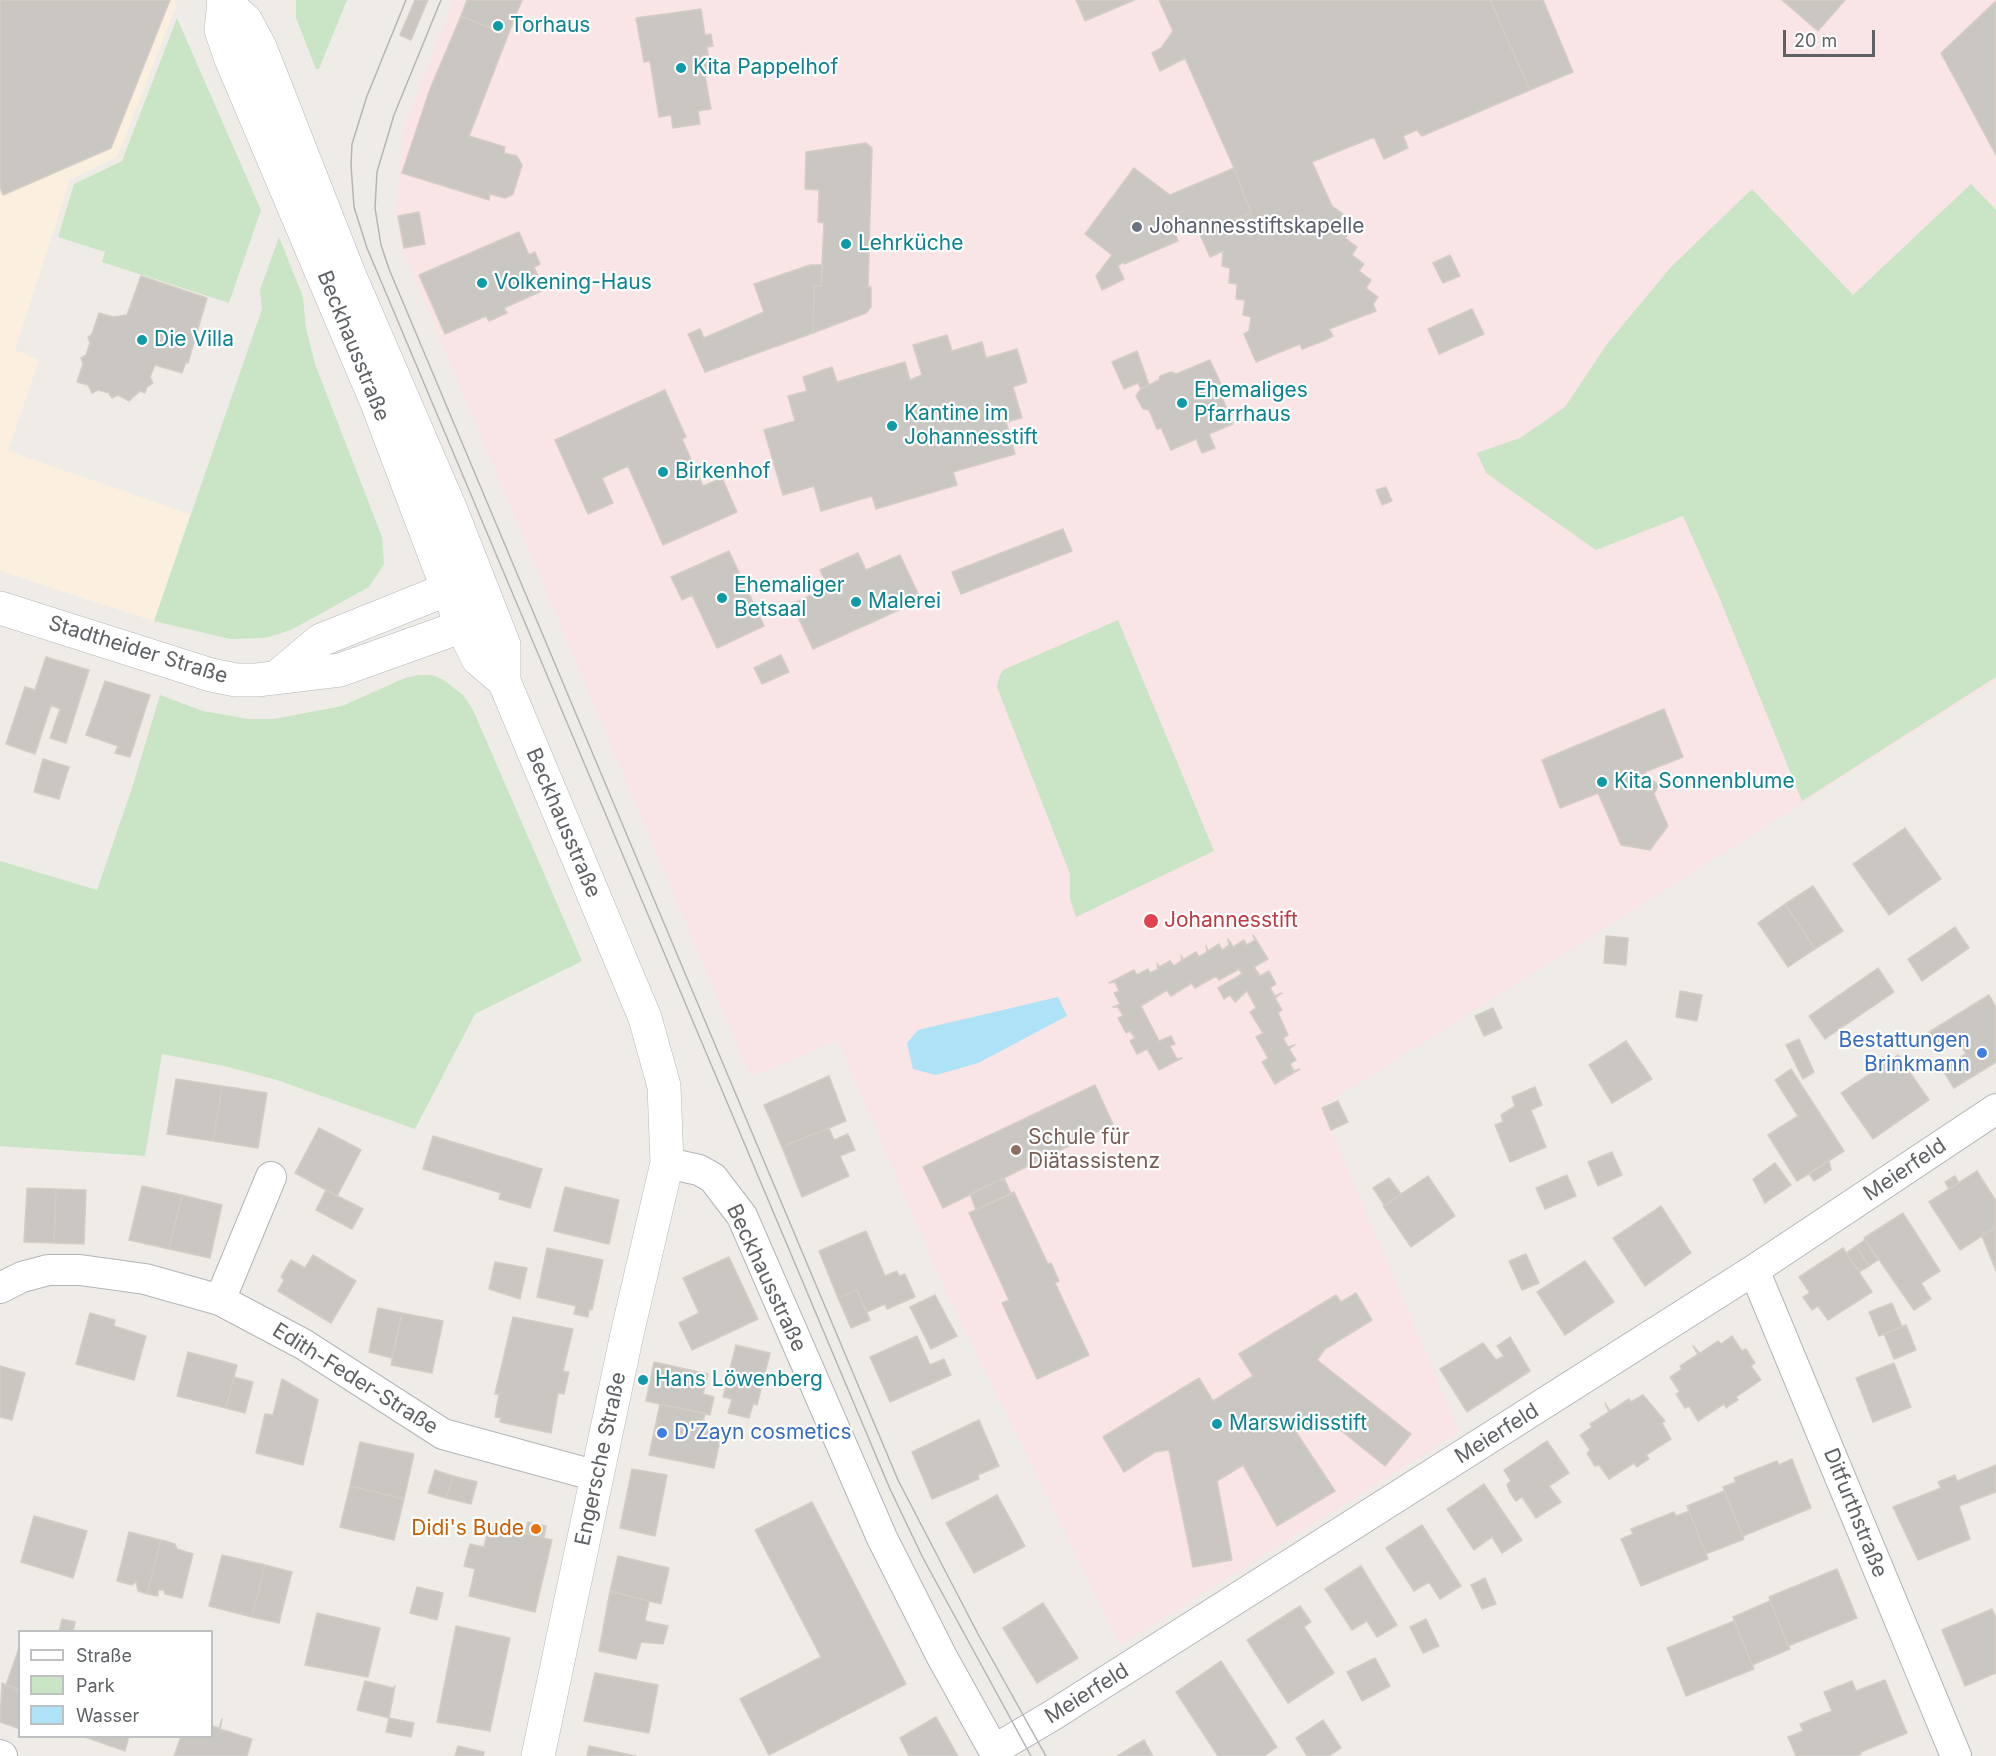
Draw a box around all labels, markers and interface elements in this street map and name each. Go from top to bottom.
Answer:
place label: Torhaus [510,13,590,39]
scale bar [1786,18,1878,56]
marker: Torhaus [491,19,505,33]
text: 20 m [1794,30,1837,51]
place label: Kita Pappelhof [693,55,838,81]
marker: Kita Pappelhof [674,61,688,75]
place label: Johannesstiftskapelle [1149,214,1365,240]
marker: Johannesstiftskapelle [1130,220,1144,234]
place label: Lehrküche [858,231,963,257]
marker: Lehrküche [839,237,853,251]
street label: Beckhausstraße [311,267,395,425]
place label: Volkening-Haus [494,270,652,296]
marker: Volkening-Haus [475,276,489,290]
place label: Die Villa [154,327,234,353]
marker: Die Villa [135,333,149,347]
place label: Ehemaliges Pfarrhaus [1194,378,1308,428]
marker: Ehemaliges Pfarrhaus [1175,396,1189,410]
place label: Kantine im Johannesstift [904,401,1038,451]
marker: Kantine im Johannesstift [885,419,899,433]
place label: Birkenhof [675,459,771,485]
marker: Birkenhof [656,465,670,479]
place label: Ehemaliger Betsaal [734,573,845,623]
place label: Malerei [868,589,941,615]
marker: Ehemaliger Betsaal [715,591,729,605]
marker: Malerei [849,595,863,609]
street label: Stadtheider Straße [45,611,231,689]
street label: Beckhausstraße [520,744,606,902]
place label: Kita Sonnenblume [1614,769,1795,795]
marker: Kita Sonnenblume [1595,775,1609,789]
place label: Johannesstift [1164,908,1298,934]
marker: Johannesstift [1142,912,1160,930]
place label: Bestattungen Brinkmann [1839,1028,1970,1078]
marker: Bestattungen Brinkmann [1975,1046,1989,1060]
place label: Schule für Diätassistenz [1028,1125,1160,1175]
street label: Meierfeld [1859,1133,1951,1207]
marker: Schule für Diätassistenz [1009,1143,1023,1157]
street label: Beckhausstraße [721,1200,811,1356]
street label: Edith-Feder-Straße [268,1318,442,1440]
place label: Hans Löwenberg [655,1367,823,1393]
street label: Engersche Straße [570,1370,632,1548]
marker: Hans Löwenberg [636,1373,650,1387]
street label: Meierfeld [1450,1398,1544,1470]
place label: Marswidisstift [1229,1411,1367,1437]
marker: Marswidisstift [1210,1417,1224,1431]
place label: D'Zayn cosmetics [674,1420,852,1446]
marker: D'Zayn cosmetics [655,1426,669,1440]
street label: Ditfurthstraße [1818,1445,1892,1581]
place label: Didi's Bude [411,1516,524,1542]
marker: Didi's Bude [529,1522,543,1536]
legend [18,1630,213,1738]
text: Straße [76,1645,132,1666]
street label: Meierfeld [1040,1658,1134,1730]
text: Park [76,1675,115,1696]
text: Wasser [76,1705,139,1726]

